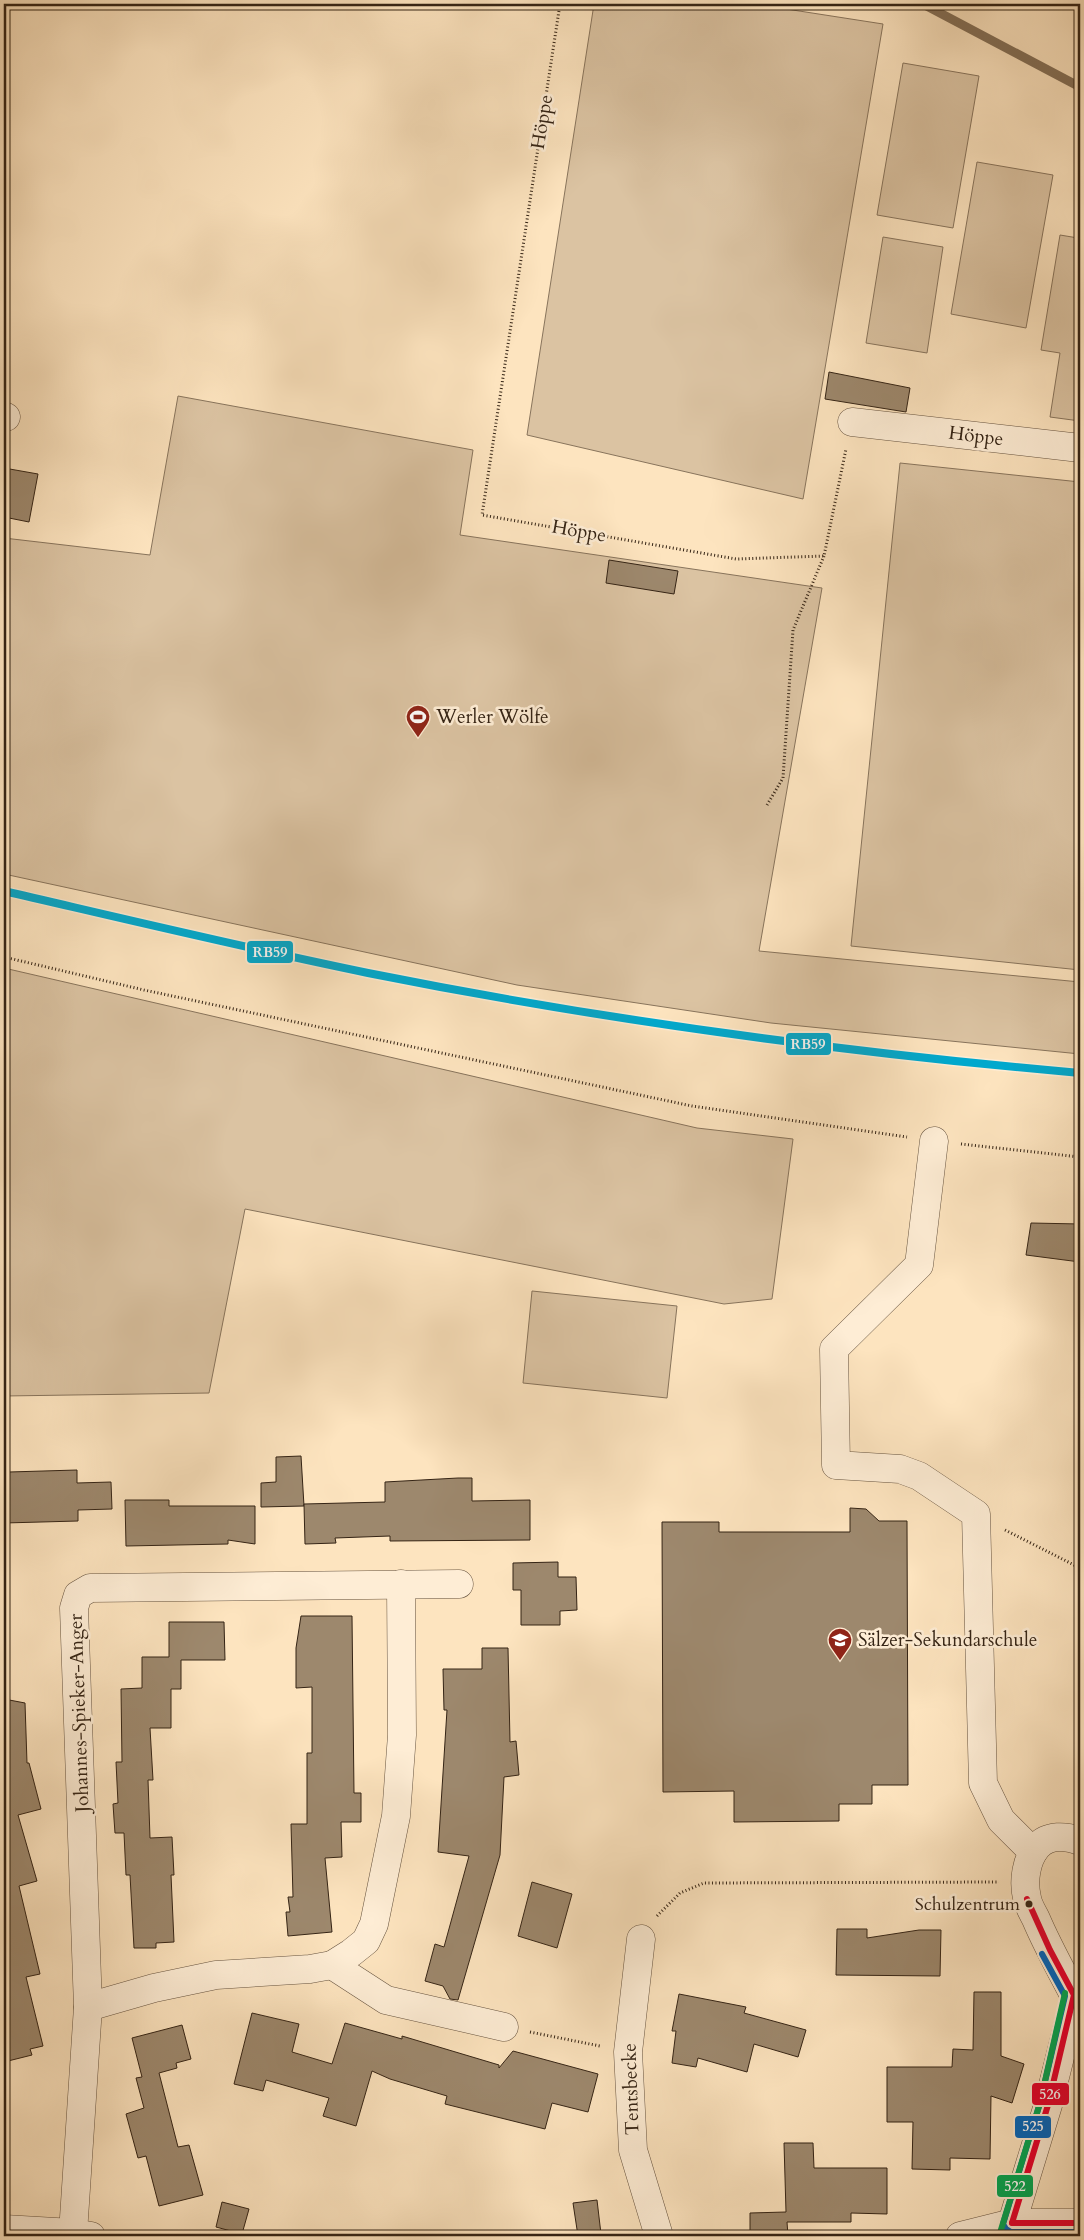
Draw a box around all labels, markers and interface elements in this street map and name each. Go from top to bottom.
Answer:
street label: Höppe [525,93,559,151]
street label: Höppe [947,420,1005,452]
street label: Höppe [550,513,608,549]
sports icon: Werler Wölfe [405,704,431,738]
place label: Werler Wölfe [435,704,549,730]
line badge: RB59 [246,940,294,964]
text: RB59 [253,943,287,962]
line badge: RB59 [785,1032,832,1056]
text: RB59 [791,1035,825,1054]
street label: Johannes-Spieker-Anger [63,1613,96,1816]
school or university icon: Sälzer-Sekundarschule [827,1627,853,1661]
place label: Sälzer-Sekundarschule [858,1627,1037,1653]
place label: Schulzentrum [915,1892,1021,1917]
marker: Schulzentrum [1024,1899,1034,1909]
street label: Tentsbecke [616,2043,646,2135]
line badge: 526 [1031,2082,1070,2106]
text: 526 [1039,2085,1061,2104]
line badge: 525 [1014,2115,1052,2139]
text: 525 [1022,2117,1044,2136]
line badge: 522 [996,2174,1034,2198]
text: 522 [1004,2177,1026,2196]

